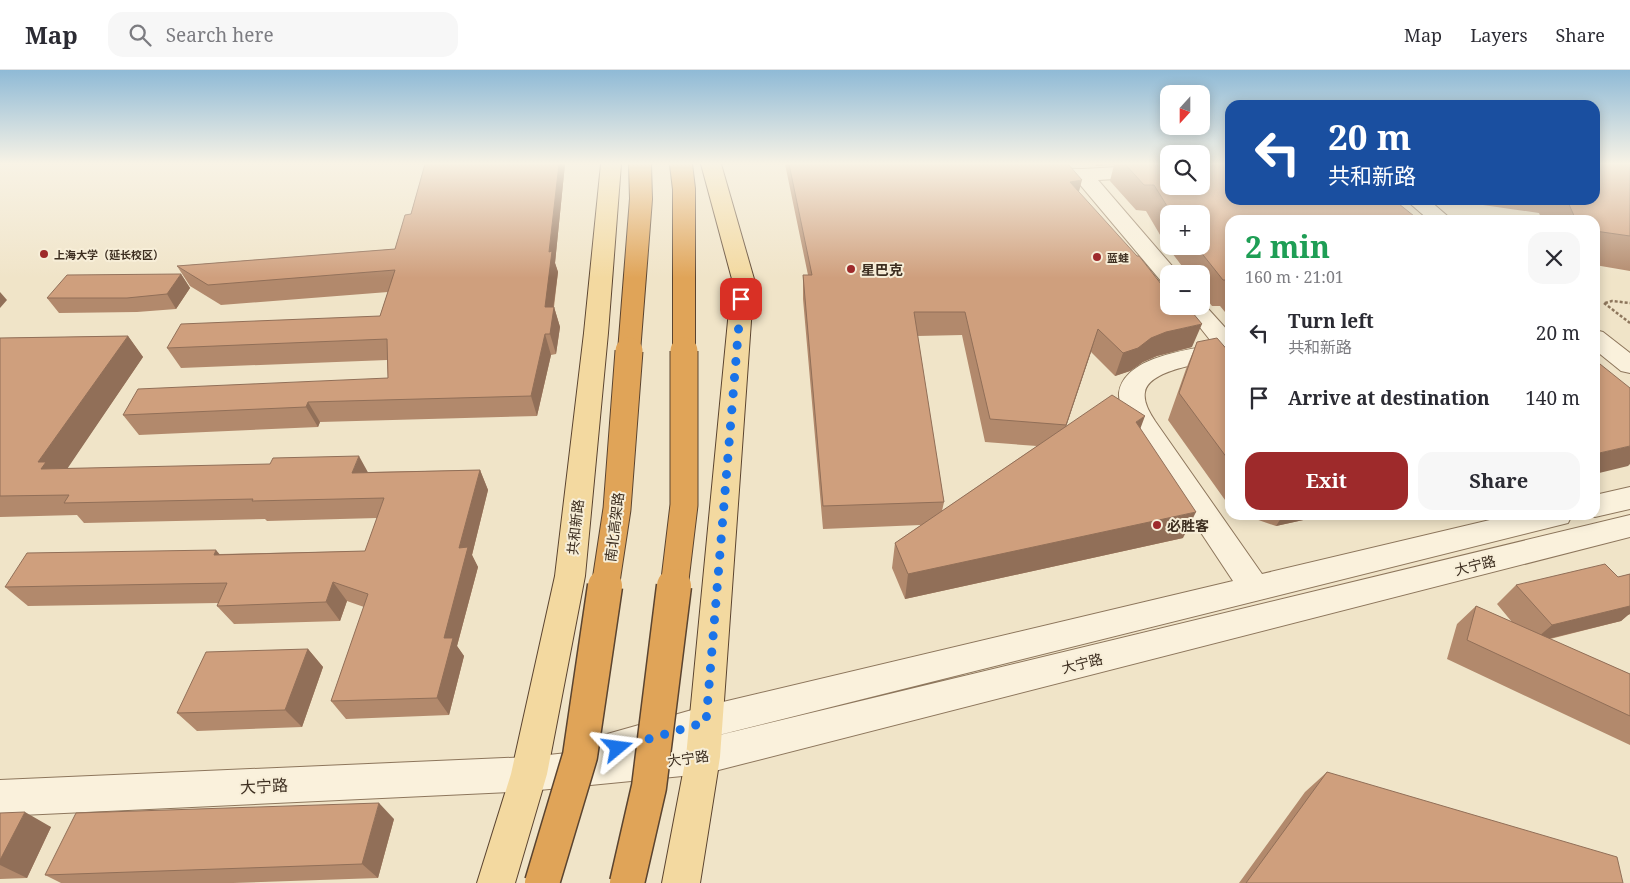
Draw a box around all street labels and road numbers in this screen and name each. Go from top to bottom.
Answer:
street label: 南北高架路 [600,491,628,563]
street label: 共和新路 [563,498,587,556]
street label: 大宁路 [1452,551,1498,579]
street label: 大宁路 [1059,649,1105,677]
street label: 大宁路 [666,746,710,770]
street label: 大宁路 [239,774,289,798]

